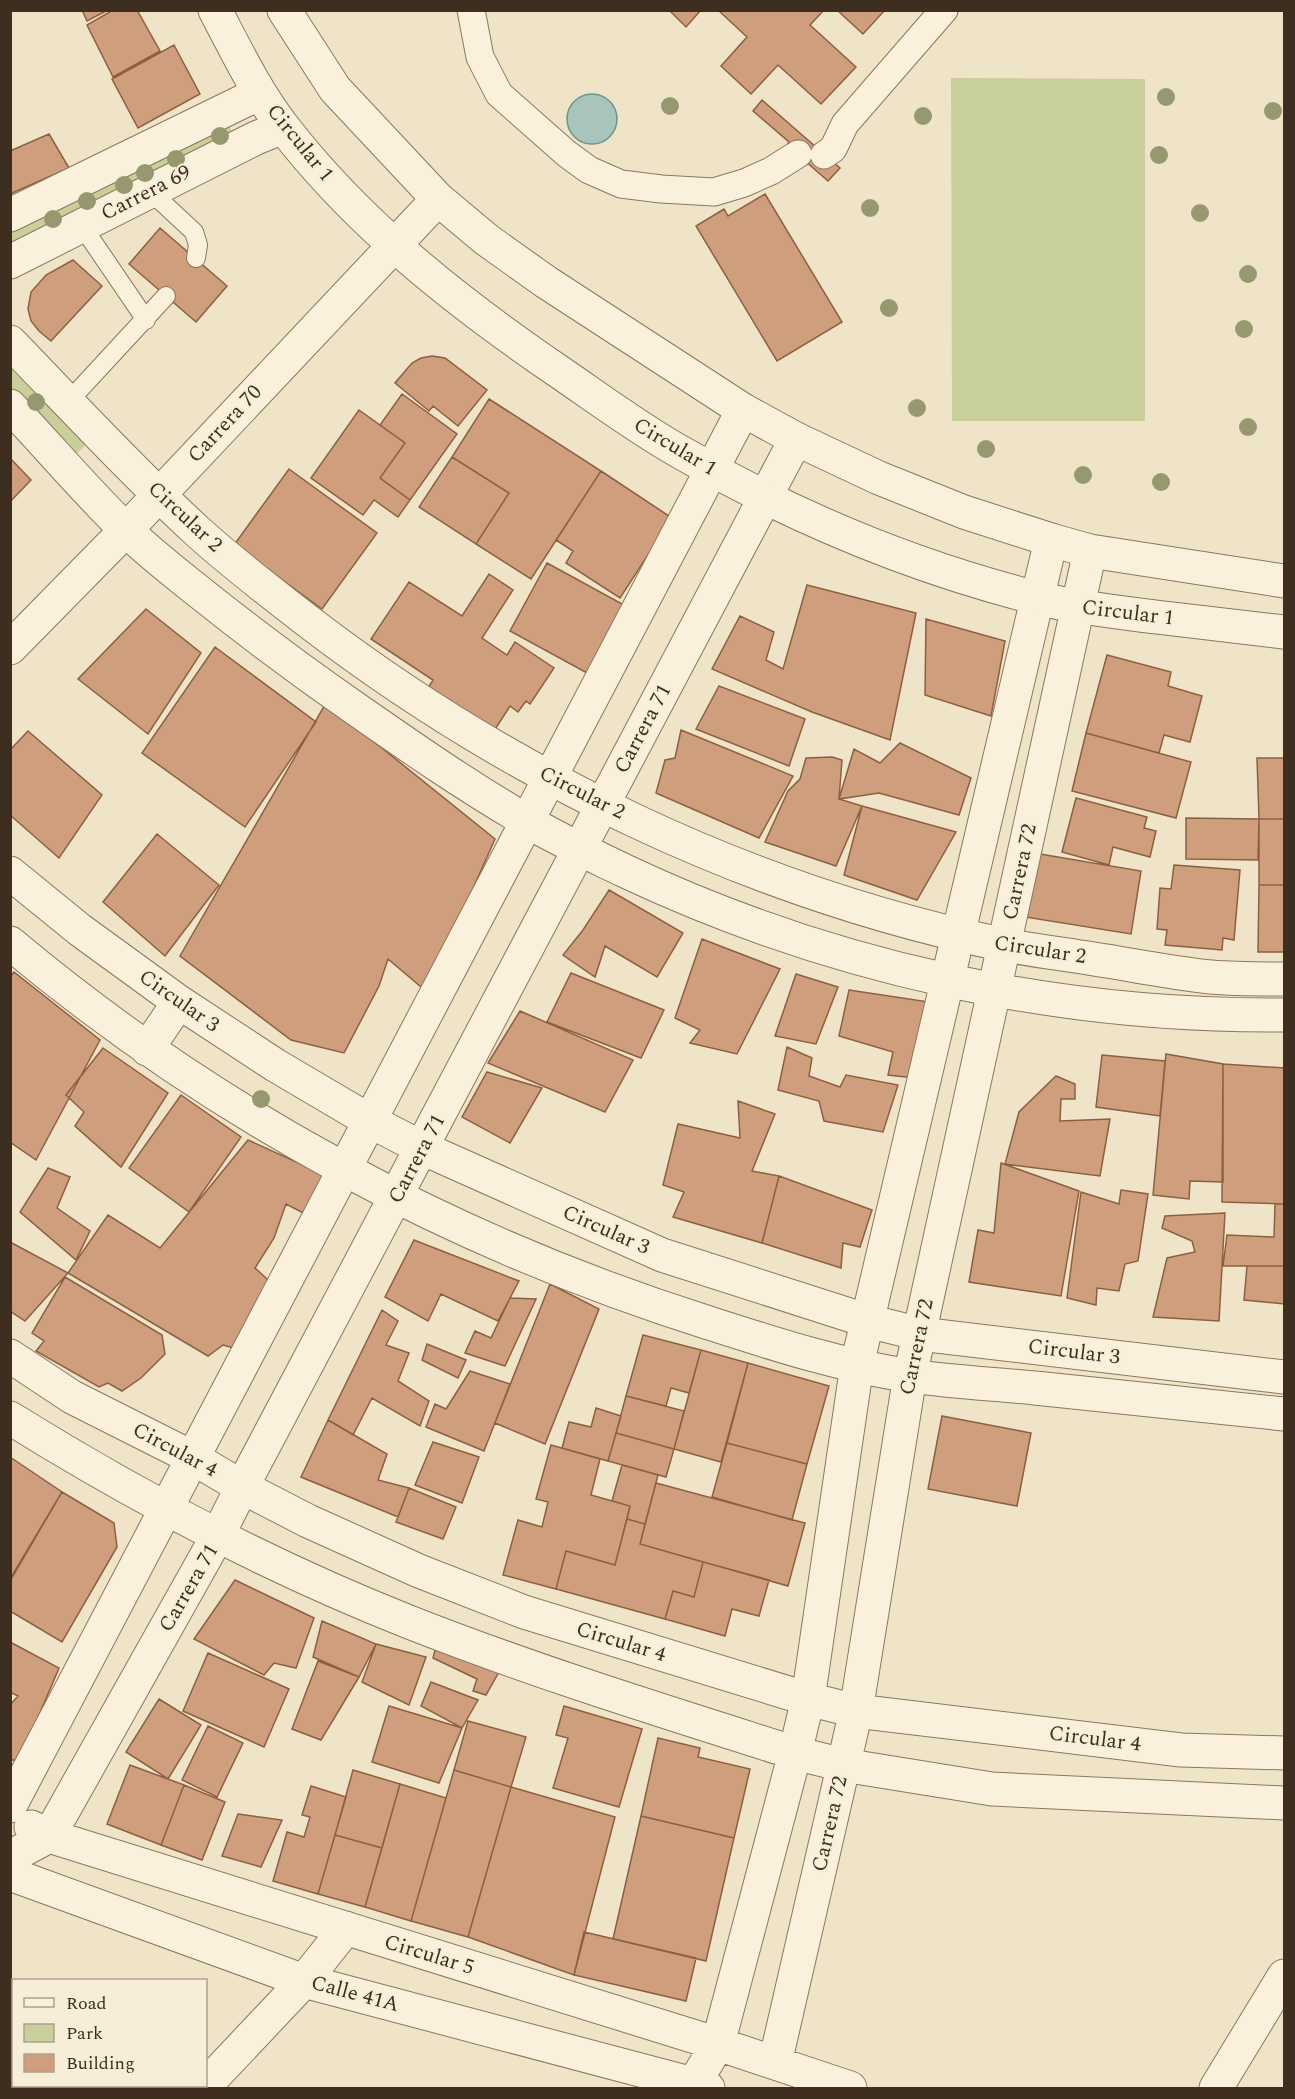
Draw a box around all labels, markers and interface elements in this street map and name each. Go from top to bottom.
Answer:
street label: Circular 1 [258,97,342,189]
street label: Carrera 69 [95,157,197,229]
street label: Carrera 70 [180,377,270,471]
street label: Circular 1 [627,409,723,485]
street label: Circular 2 [140,474,230,560]
street label: Circular 1 [1080,591,1176,635]
street label: Carrera 71 [606,678,680,780]
street label: Circular 2 [534,758,630,828]
street label: Carrera 72 [994,821,1046,923]
street label: Circular 2 [992,927,1088,973]
street label: Circular 3 [132,961,226,1041]
street label: Carrera 71 [380,1108,454,1210]
street label: Circular 3 [557,1197,655,1264]
street label: Carrera 72 [891,1296,943,1398]
street label: Circular 3 [1026,1330,1122,1374]
street label: Circular 4 [127,1414,224,1486]
street label: Carrera 71 [151,1538,227,1638]
street label: Circular 4 [572,1613,670,1671]
street label: Circular 4 [1047,1717,1143,1761]
street label: Carrera 72 [803,1773,857,1875]
street label: Circular 5 [380,1926,478,1984]
street label: Calle 41A [307,1967,403,2021]
legend [12,1979,207,2087]
text: Road [66,1990,107,2017]
text: Park [66,2020,103,2047]
text: Building [66,2050,135,2077]

